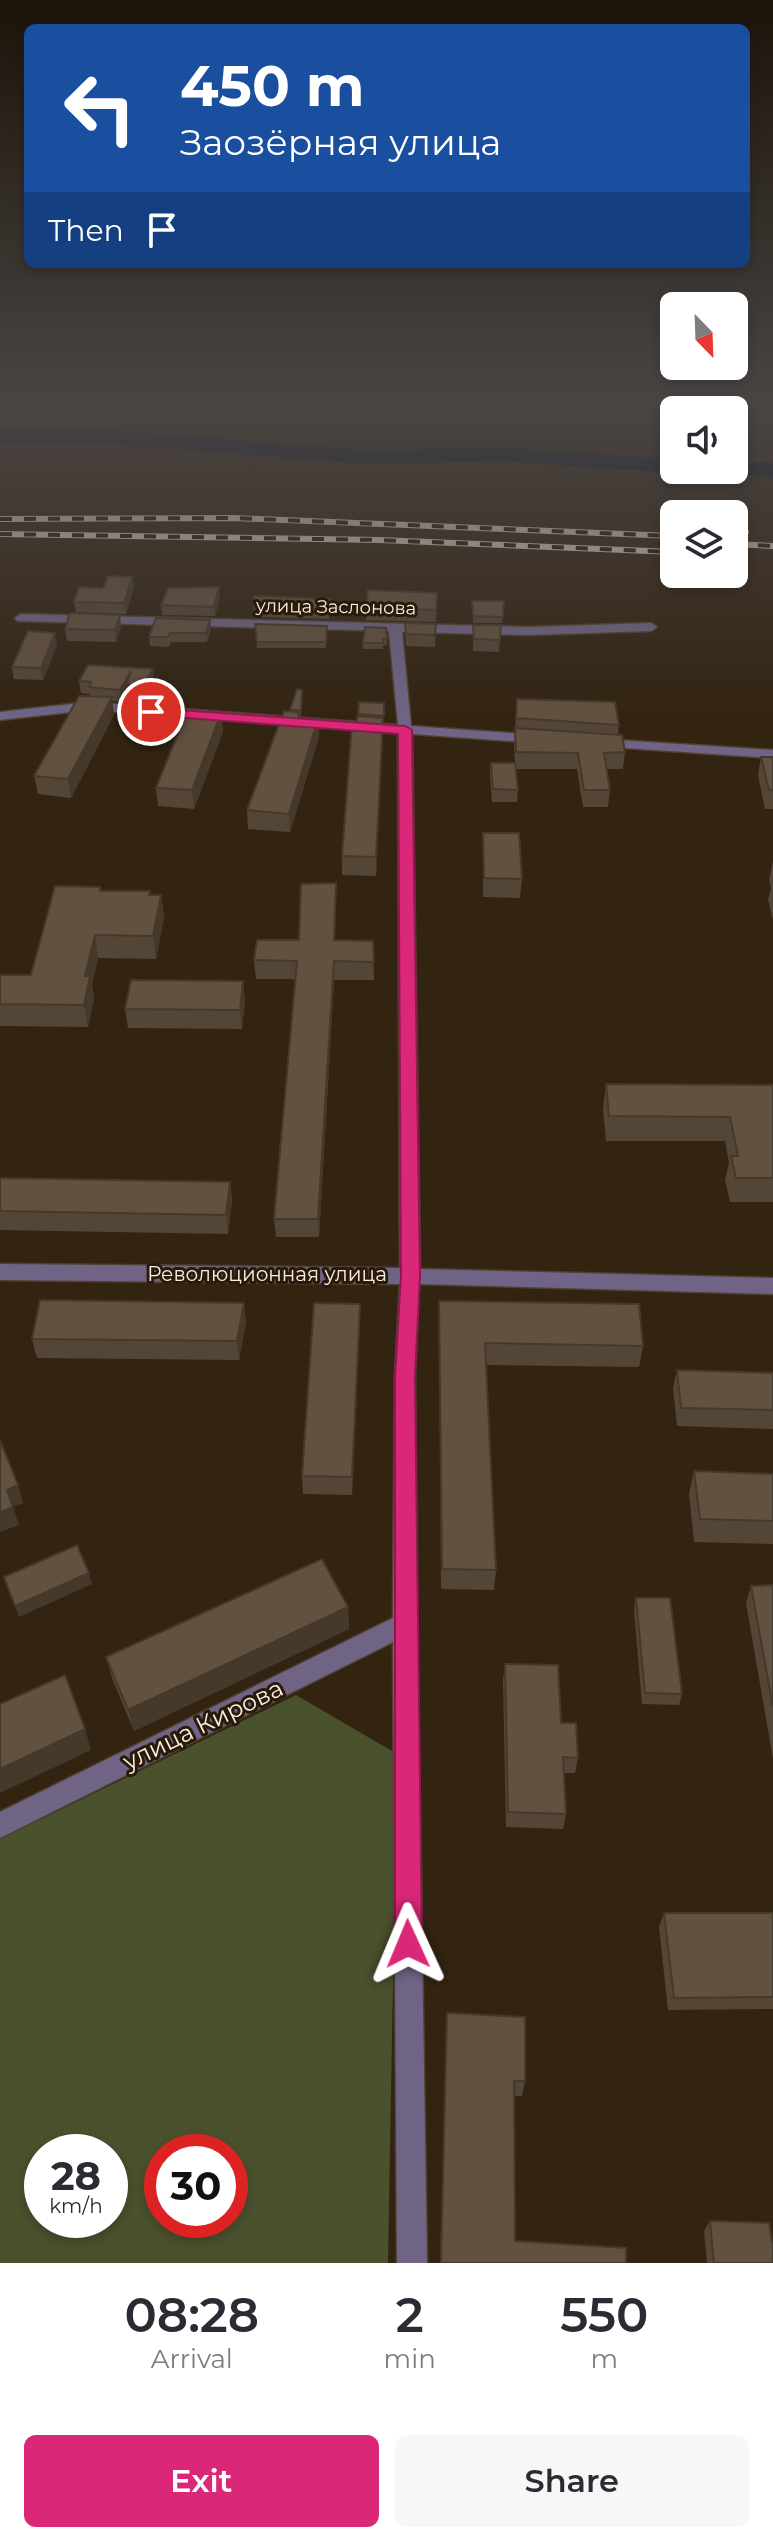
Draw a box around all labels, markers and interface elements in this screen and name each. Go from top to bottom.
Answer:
text: 450 m [180,52,365,120]
icon: left [48,56,152,160]
text: Заозёрная улица [180,120,501,164]
icon: arrive [140,208,184,252]
text: Then [48,212,124,249]
north arrow [660,292,748,380]
map controls [660,292,748,588]
button: sound [660,396,748,484]
button: layers [660,500,748,588]
street label: улица Заслонова [255,595,416,619]
pin [117,678,185,746]
icon: arrive [129,690,173,734]
street label: Революционная улица [147,1262,387,1286]
street label: улица Кирова [117,1673,288,1776]
position arrow [366,1902,450,1986]
speed limit sign: 30 [144,2134,248,2238]
text: 28 [51,2151,101,2200]
text: km/h [49,2194,103,2218]
text: 08:28 [125,2286,259,2344]
text: 2 [396,2286,424,2344]
text: 550 [560,2286,648,2344]
text: Arrival [151,2343,233,2375]
text: min [384,2343,436,2375]
text: m [591,2343,618,2375]
button: Exit [24,2435,379,2527]
button: Share [395,2435,749,2527]

